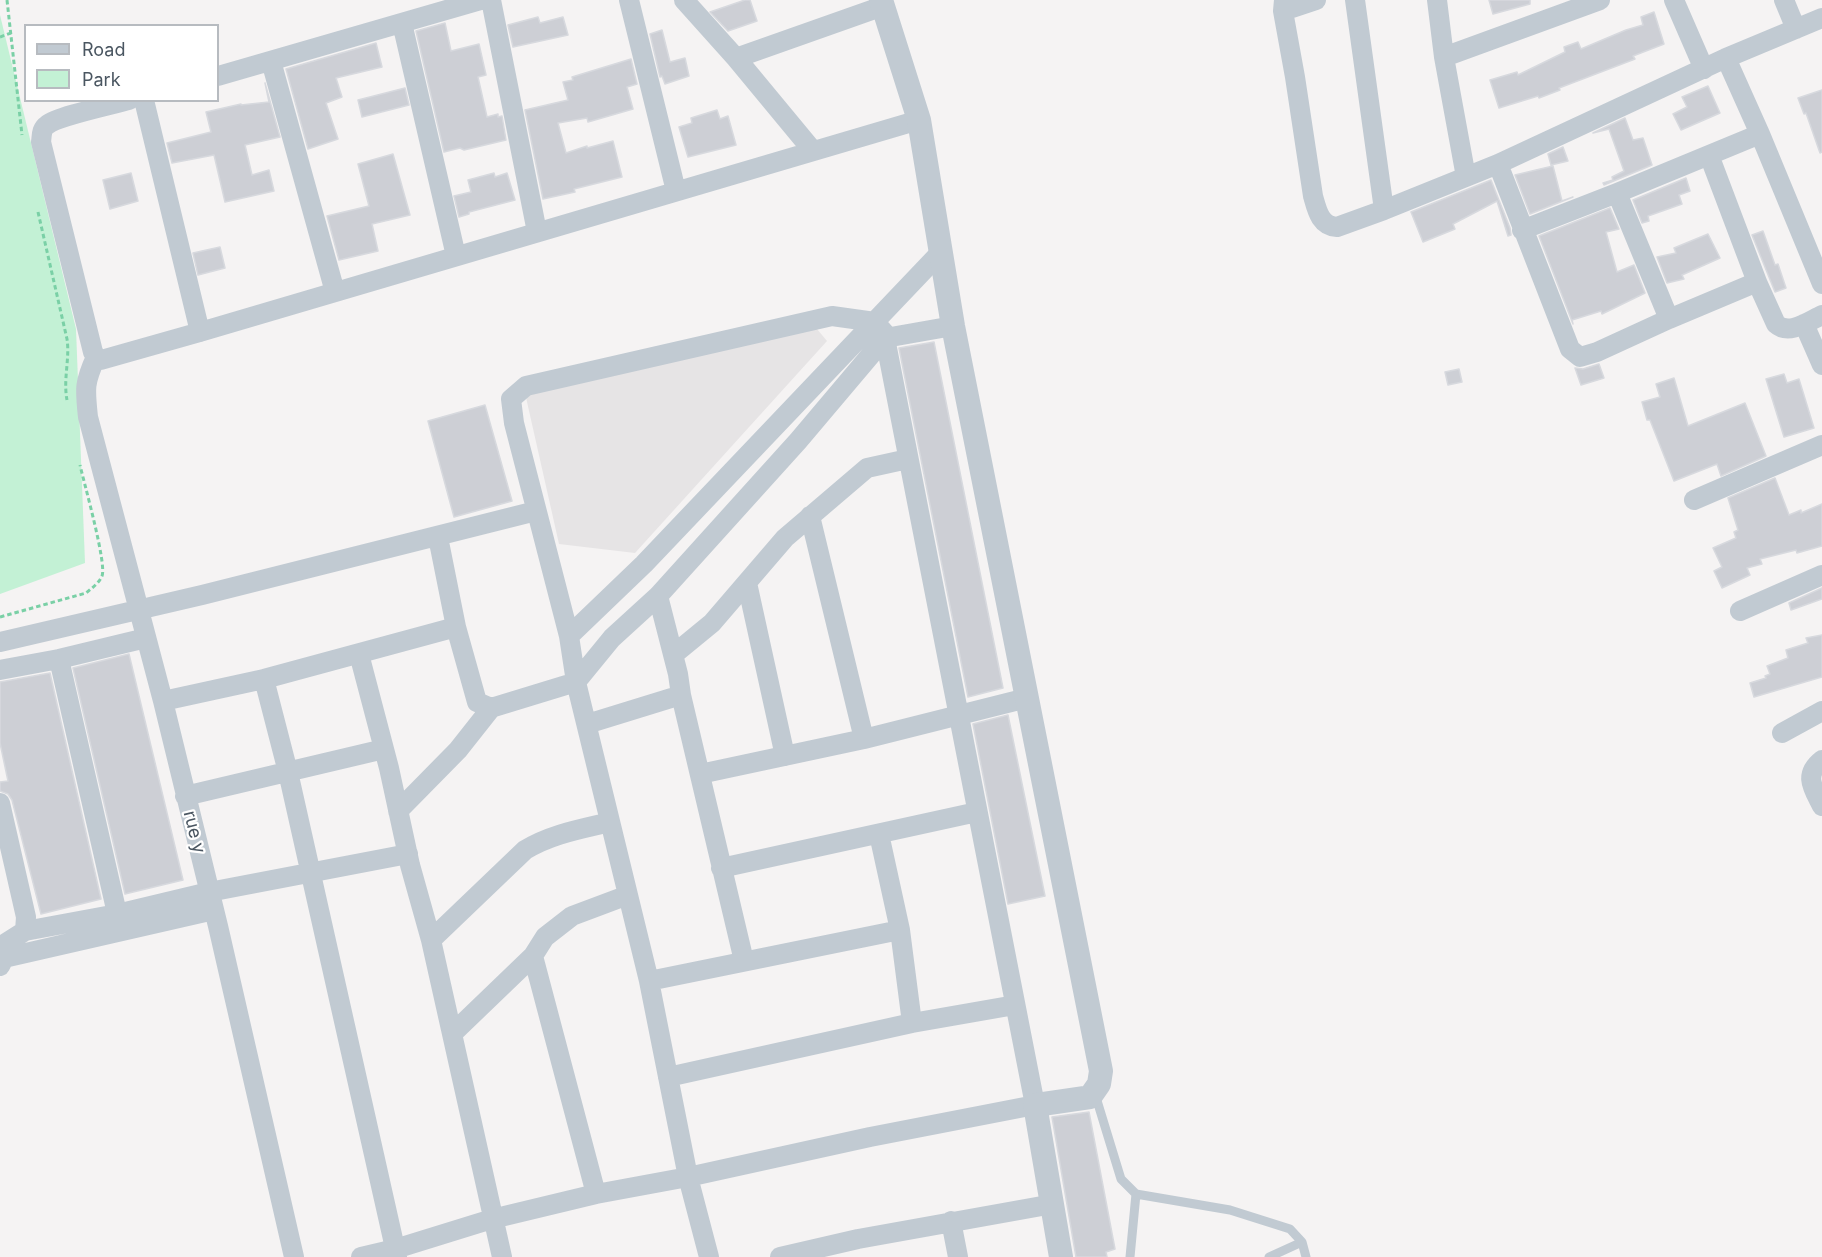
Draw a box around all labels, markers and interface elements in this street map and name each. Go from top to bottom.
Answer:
legend [24,24,219,102]
text: Road [82,39,125,60]
text: Park [82,69,121,90]
street label: rue y [178,808,210,856]

